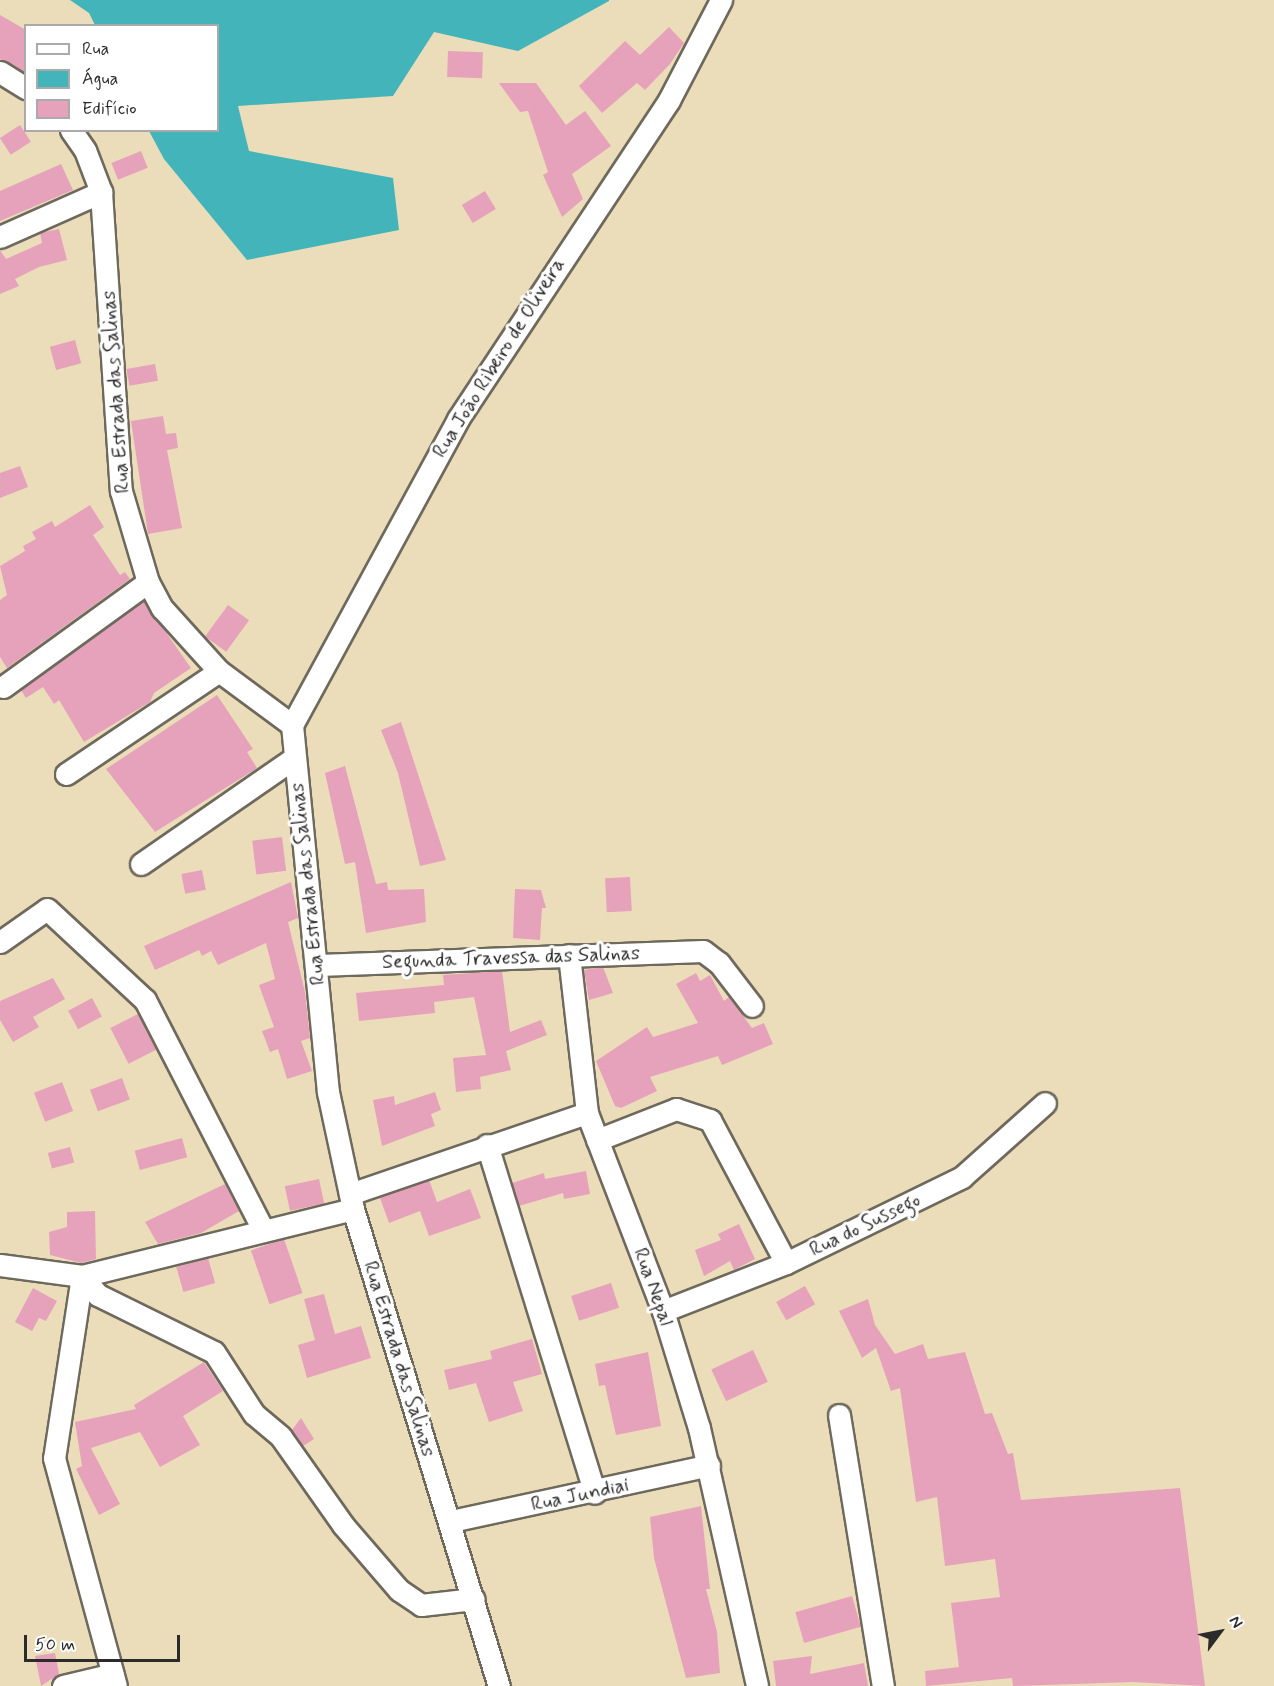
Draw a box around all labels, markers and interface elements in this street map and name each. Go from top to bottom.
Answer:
legend [24,24,219,132]
text: Rua [82,37,109,61]
text: Água [82,67,118,91]
text: Edifício [82,97,137,121]
street label: Rua João Ribeiro de Oliveira [427,253,571,463]
street label: Rua Estrada das Salinas [97,291,135,493]
street label: Rua Estrada das Salinas [286,783,330,985]
street label: Segunda Travessa das Salinas [383,942,639,974]
street label: Rua do Sussego [805,1188,925,1262]
street label: Rua Nepal [628,1245,678,1329]
street label: Rua Estrada das Salinas [358,1259,440,1459]
street label: Rua Jundiai [529,1473,631,1517]
north arrow [1190,1602,1250,1662]
text: N [1224,1612,1247,1632]
scale bar [27,1623,183,1661]
text: 50 m [35,1633,75,1657]

